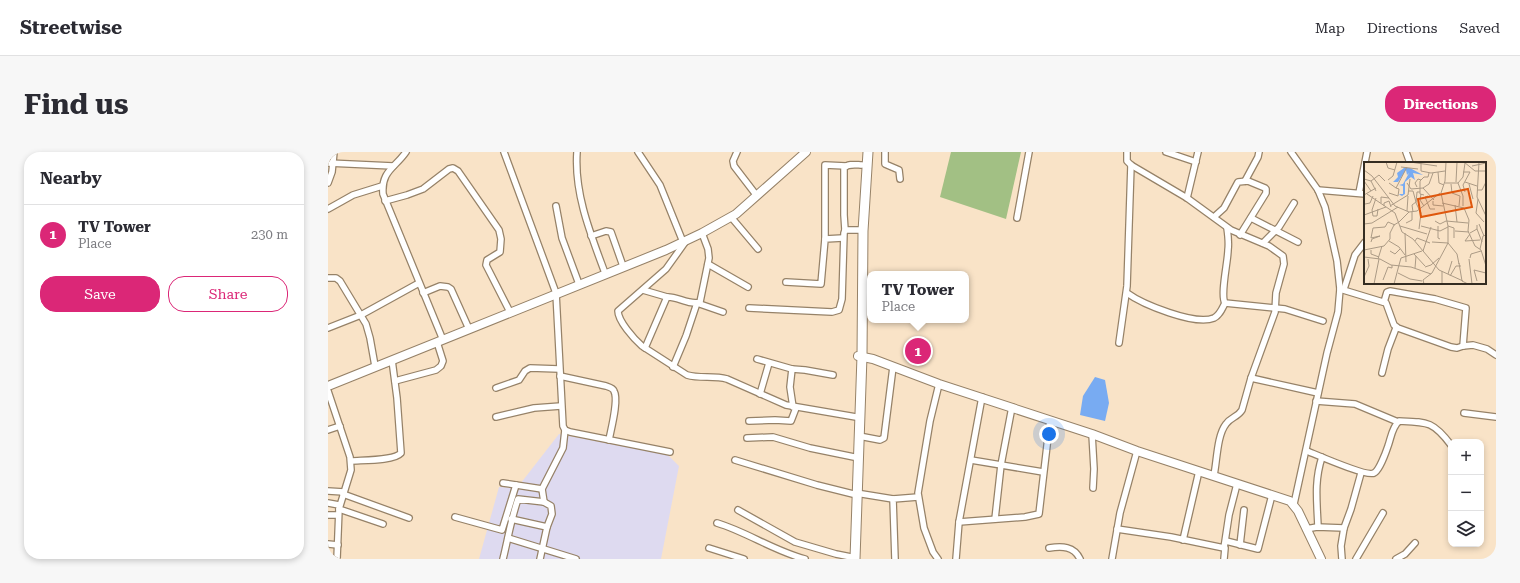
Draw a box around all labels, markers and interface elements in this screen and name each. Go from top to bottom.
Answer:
text: Streetwise [20,16,122,39]
text: Map [1315,20,1345,36]
text: Directions [1367,20,1437,36]
text: Saved [1459,20,1500,36]
button: Directions [1385,86,1496,122]
text: Find us [24,88,128,121]
inset map [1364,162,1486,284]
text: Nearby [40,168,102,188]
text: TV Tower [78,218,151,236]
text: 1 [49,227,57,242]
text: 230 m [251,227,288,242]
text: Place [78,236,112,251]
popup [867,271,969,323]
button: Save [40,276,160,312]
button: Share [168,276,288,312]
text: TV Tower [882,281,954,299]
text: Place [882,299,915,314]
pin: 1 [905,336,931,366]
your location [1039,424,1059,444]
map controls [1448,439,1484,547]
button: + [1448,439,1484,475]
button: − [1448,475,1484,511]
button: layers [1448,511,1484,547]

